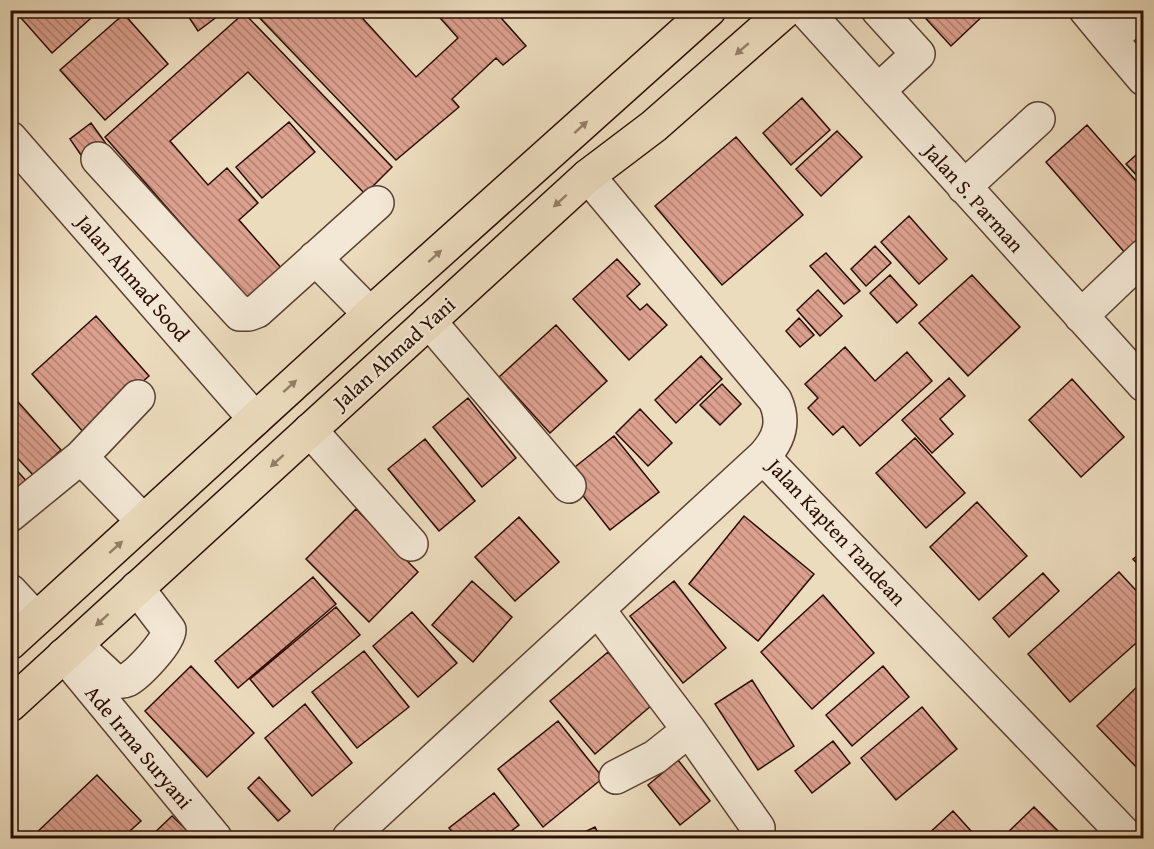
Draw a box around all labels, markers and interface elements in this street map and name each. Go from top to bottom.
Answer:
one-way arrow [734,42,749,56]
one-way arrow [573,121,588,134]
street label: Jalan S. Parman [914,134,1032,260]
one-way arrow [553,194,568,207]
street label: Jalan Ahmad Sood [67,206,197,349]
one-way arrow [427,250,442,263]
street label: Jalan Ahmad Yani [324,289,462,418]
one-way arrow [283,380,297,394]
street label: Jalan Kapten Tandean [758,449,914,613]
one-way arrow [270,453,284,467]
one-way arrow [108,540,123,554]
one-way arrow [95,613,110,626]
street label: Ade Irma Suryani [78,678,200,816]

